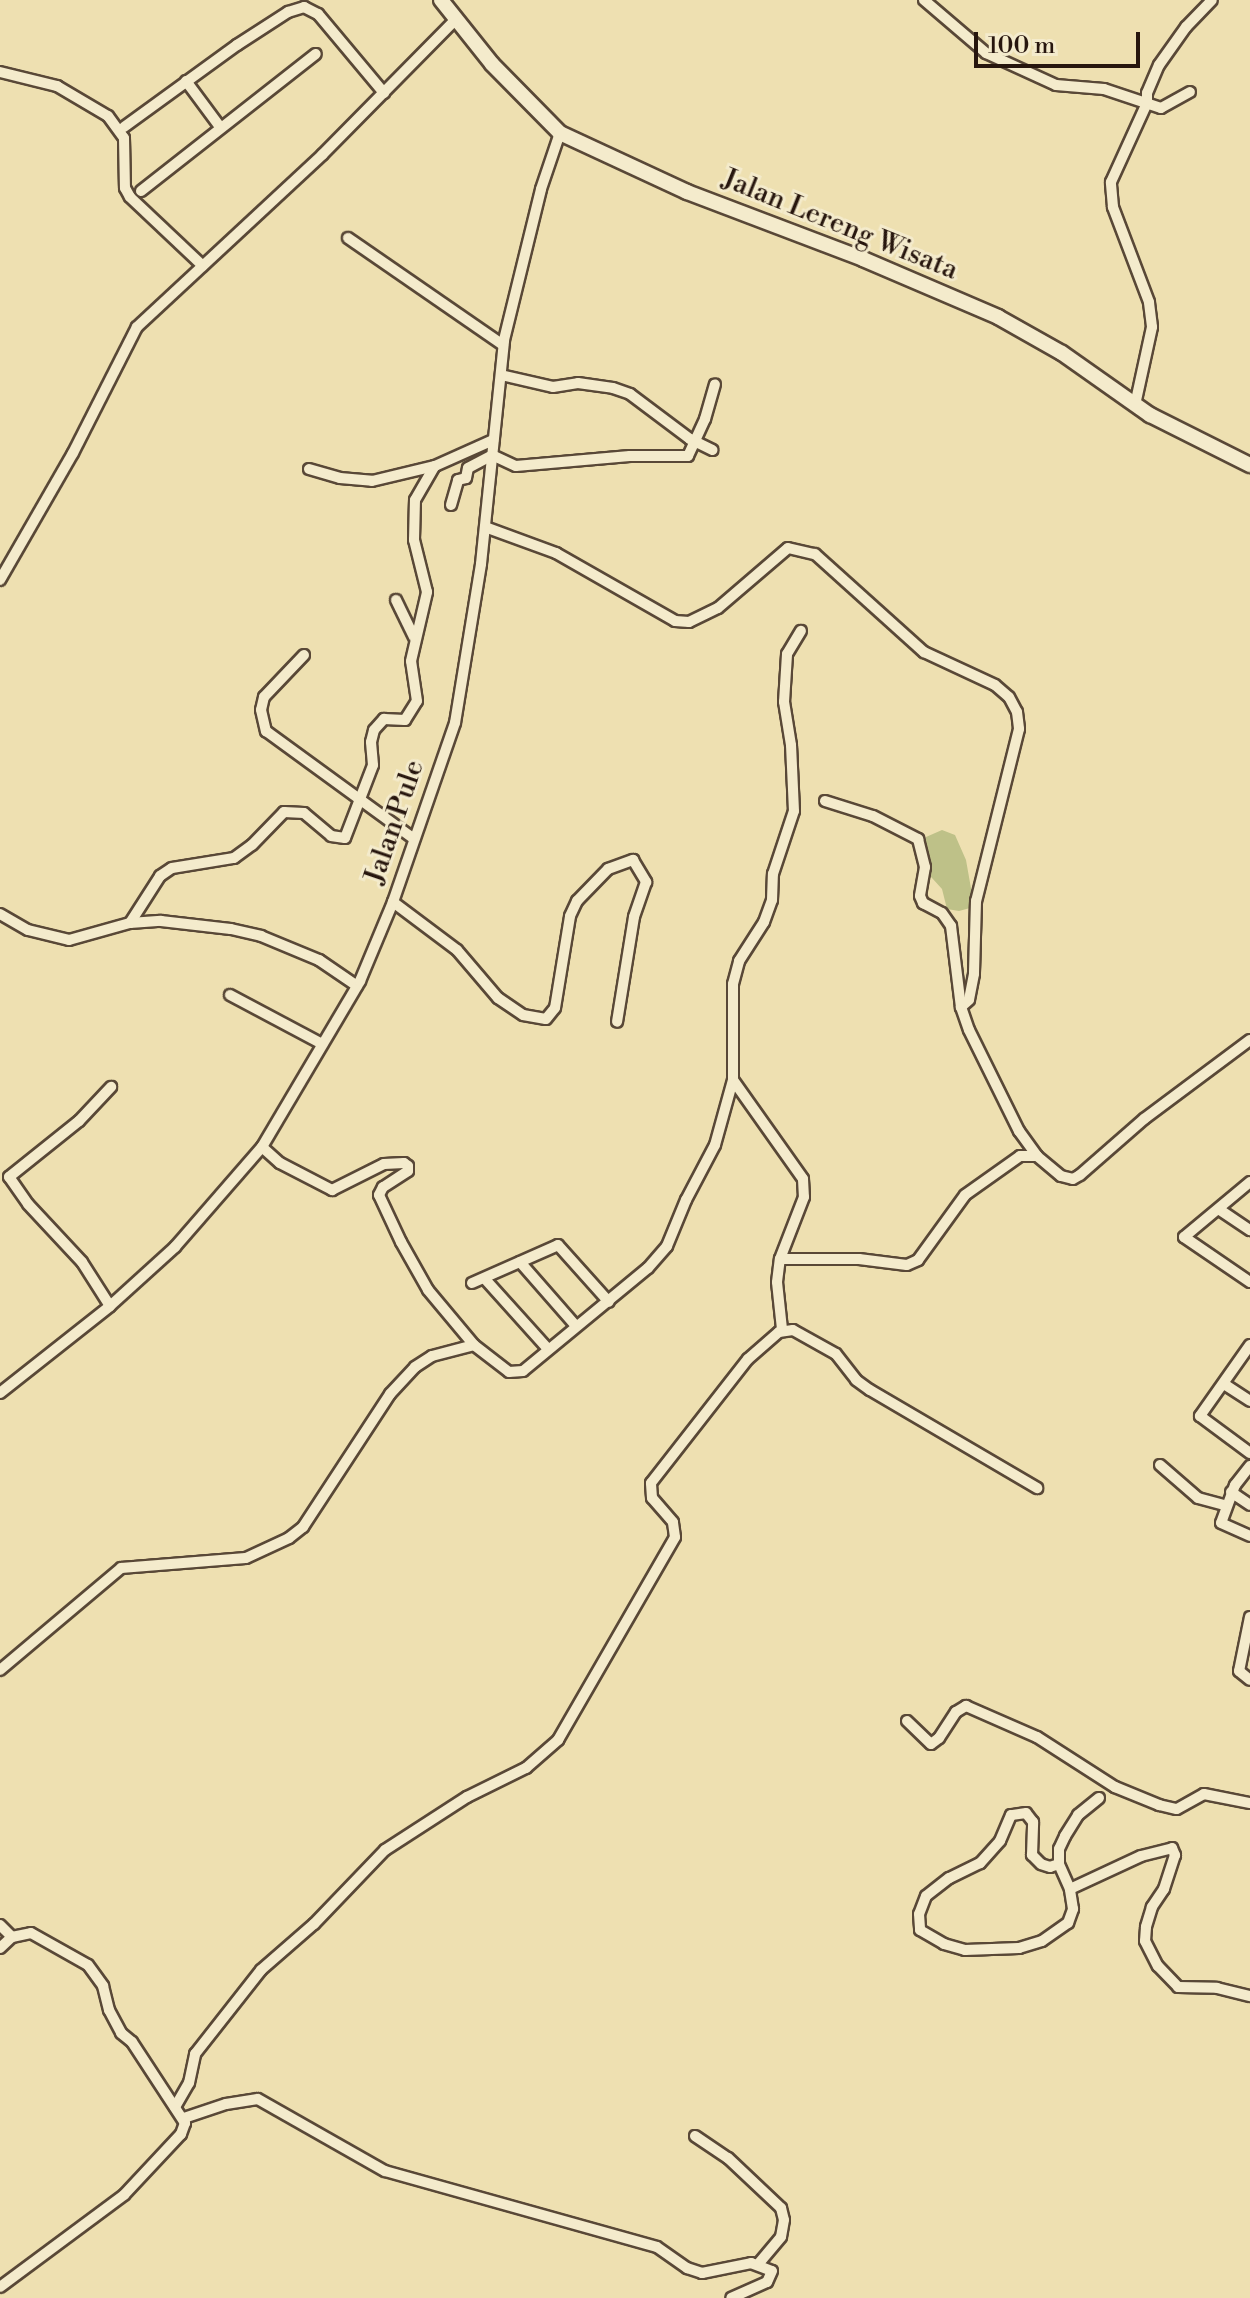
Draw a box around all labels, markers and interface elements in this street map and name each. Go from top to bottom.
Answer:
scale bar [978,16,1144,66]
text: 100 m [988,31,1055,61]
street label: Jalan Lereng Wisata [717,162,963,288]
street label: Jalan Pule [358,756,432,888]

